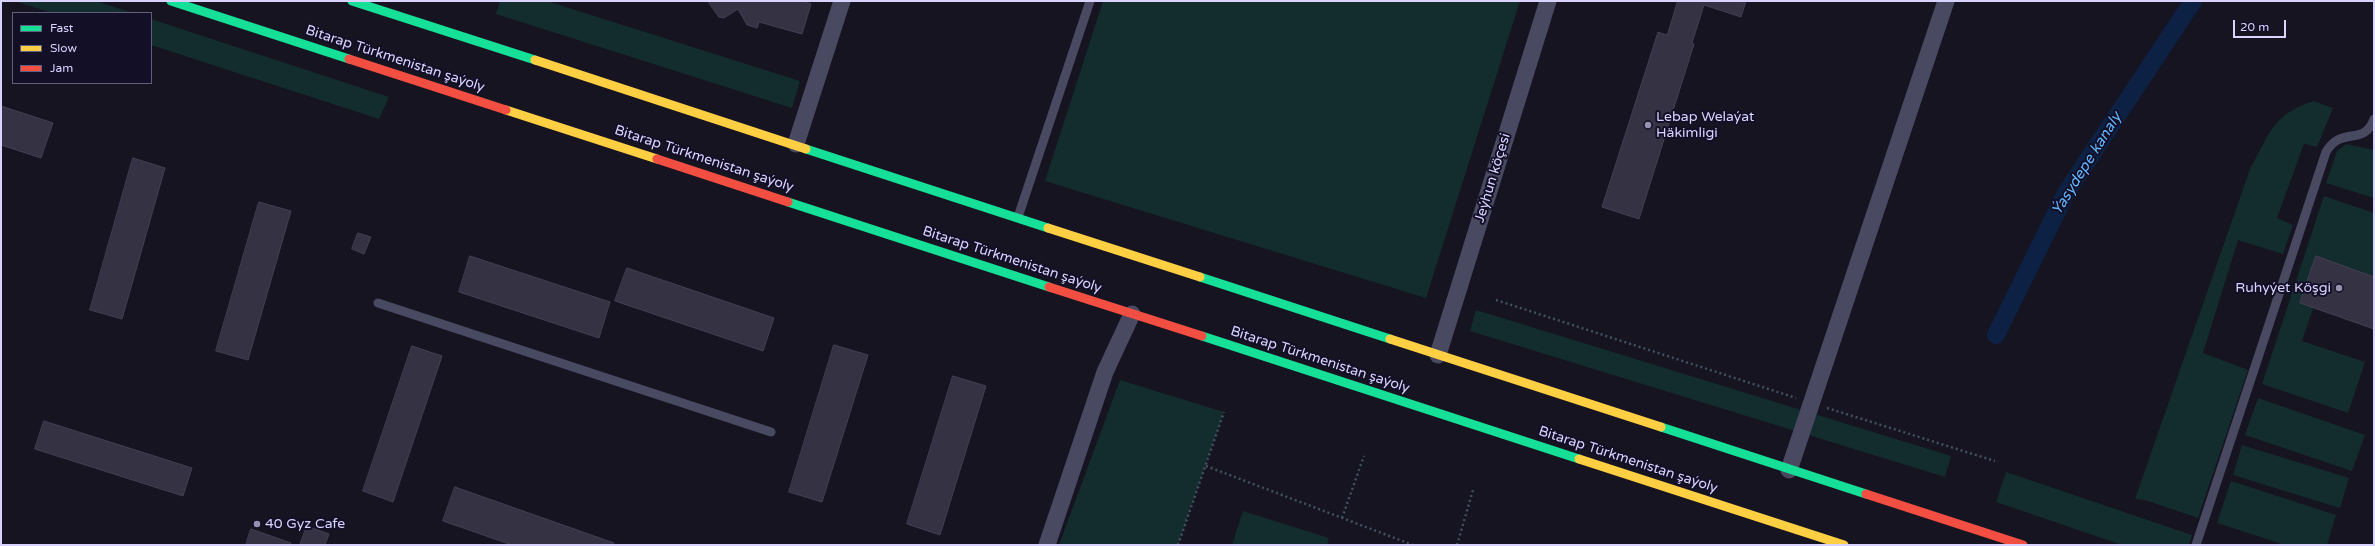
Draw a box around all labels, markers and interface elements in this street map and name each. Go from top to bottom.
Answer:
legend [12,12,152,84]
scale bar [2235,12,2288,38]
text: 20 m [2240,20,2269,34]
text: Fast [50,21,73,35]
street label: Bitarap Türkmenistan şaýoly [303,22,487,96]
text: Slow [50,41,77,55]
text: Jam [50,61,73,75]
place label: Lebap Welaýat Häkimligi [1656,109,1754,142]
water label: Ýasydepe kanaly [2048,109,2126,219]
marker: Lebap Welaýat Häkimligi [1643,120,1653,130]
street label: Bitarap Türkmenistan şaýoly [612,122,796,196]
street label: Jeýhun köçesi [1471,131,1515,225]
street label: Bitarap Türkmenistan şaýoly [920,223,1104,297]
place label: Ruhyýet Köşgi [2235,280,2331,296]
marker: Ruhyýet Köşgi [2334,283,2344,293]
street label: Bitarap Türkmenistan şaýoly [1228,323,1412,397]
street label: Bitarap Türkmenistan şaýoly [1536,423,1720,497]
place label: 40 Gyz Cafe [265,516,345,532]
marker: 40 Gyz Cafe [252,519,262,529]

